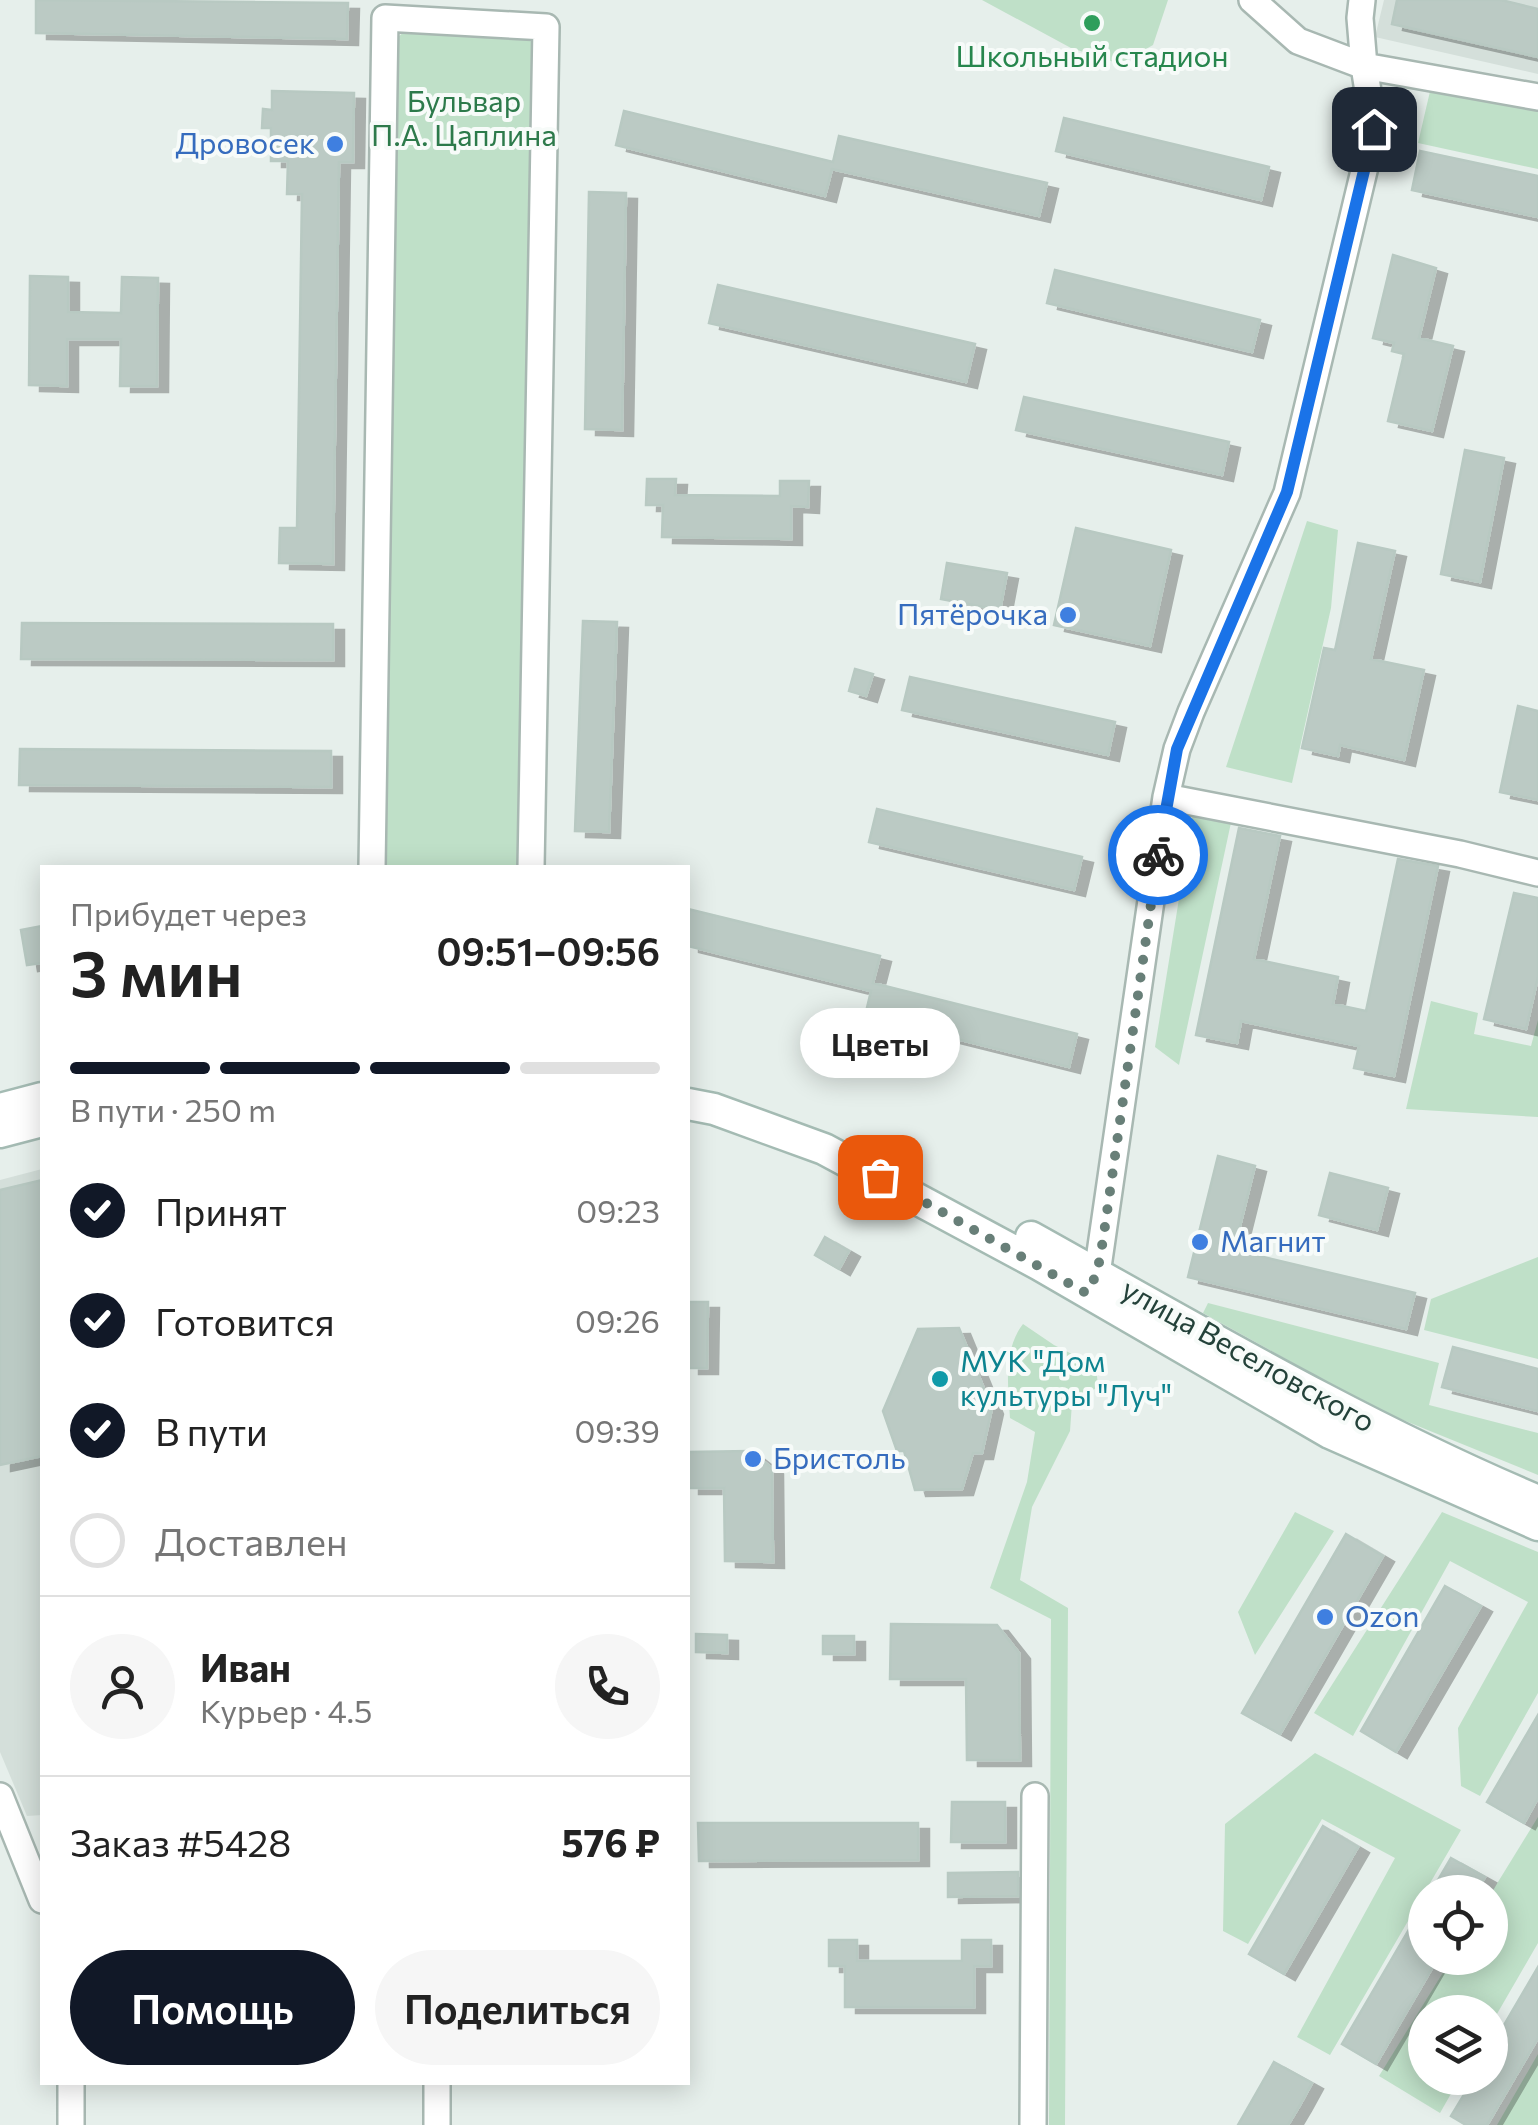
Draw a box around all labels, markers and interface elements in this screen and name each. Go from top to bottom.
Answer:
marker: Школьный стадион [1081,12,1103,34]
place label: Школьный стадион [955,36,1229,73]
park label: Бульвар П.А. Цаплина [371,81,557,152]
pin [1332,87,1417,172]
icon: home [1347,102,1402,157]
place label: Дровосек [175,123,315,160]
marker: Дровосек [324,133,346,155]
place label: Пятёрочка [897,594,1048,631]
marker: Пятёрочка [1057,604,1079,626]
courier [1108,805,1208,905]
icon: bike [1131,828,1186,883]
text: Прибудет через [70,893,307,933]
text: 09:51–09:56 [437,927,660,974]
text: 3 мин [70,931,243,1010]
callout: Цветы [800,1007,960,1077]
text: Цветы [831,1023,929,1063]
text: В пути · 250 m [70,1089,276,1129]
pin [838,1135,923,1220]
icon: bag [853,1150,908,1205]
icon: check [70,1183,125,1238]
text: Принят [155,1187,287,1234]
text: 09:23 [576,1190,660,1230]
place label: Магнит [1220,1221,1326,1258]
marker: Магнит [1189,1231,1211,1253]
street label: улица Веселовского [1116,1269,1382,1439]
icon: check [70,1293,125,1348]
text: Готовится [155,1297,335,1344]
text: 09:26 [575,1300,660,1340]
place label: МУК "Дом культуры "Луч" [960,1341,1172,1412]
marker: МУК "Дом культуры "Луч" [929,1368,951,1390]
icon: check [70,1403,125,1458]
text: В пути [155,1407,268,1454]
text: 09:39 [574,1410,660,1450]
place label: Бристоль [773,1438,906,1475]
marker: Бристоль [742,1448,764,1470]
text: Доставлен [155,1517,348,1564]
place label: Ozon [1345,1596,1420,1633]
marker: Ozon [1314,1606,1336,1628]
button: person [70,1634,175,1739]
button: phone [555,1634,660,1739]
text: Иван [200,1643,291,1690]
text: Курьер · 4.5 [200,1690,372,1730]
text: Заказ #5428 [70,1818,291,1865]
text: 576 ₽ [561,1818,660,1865]
map controls [1408,1875,1508,2095]
button: locate [1408,1875,1508,1975]
button: Помощь [70,1950,355,2065]
button: Поделиться [375,1950,660,2065]
button: layers [1408,1995,1508,2095]

